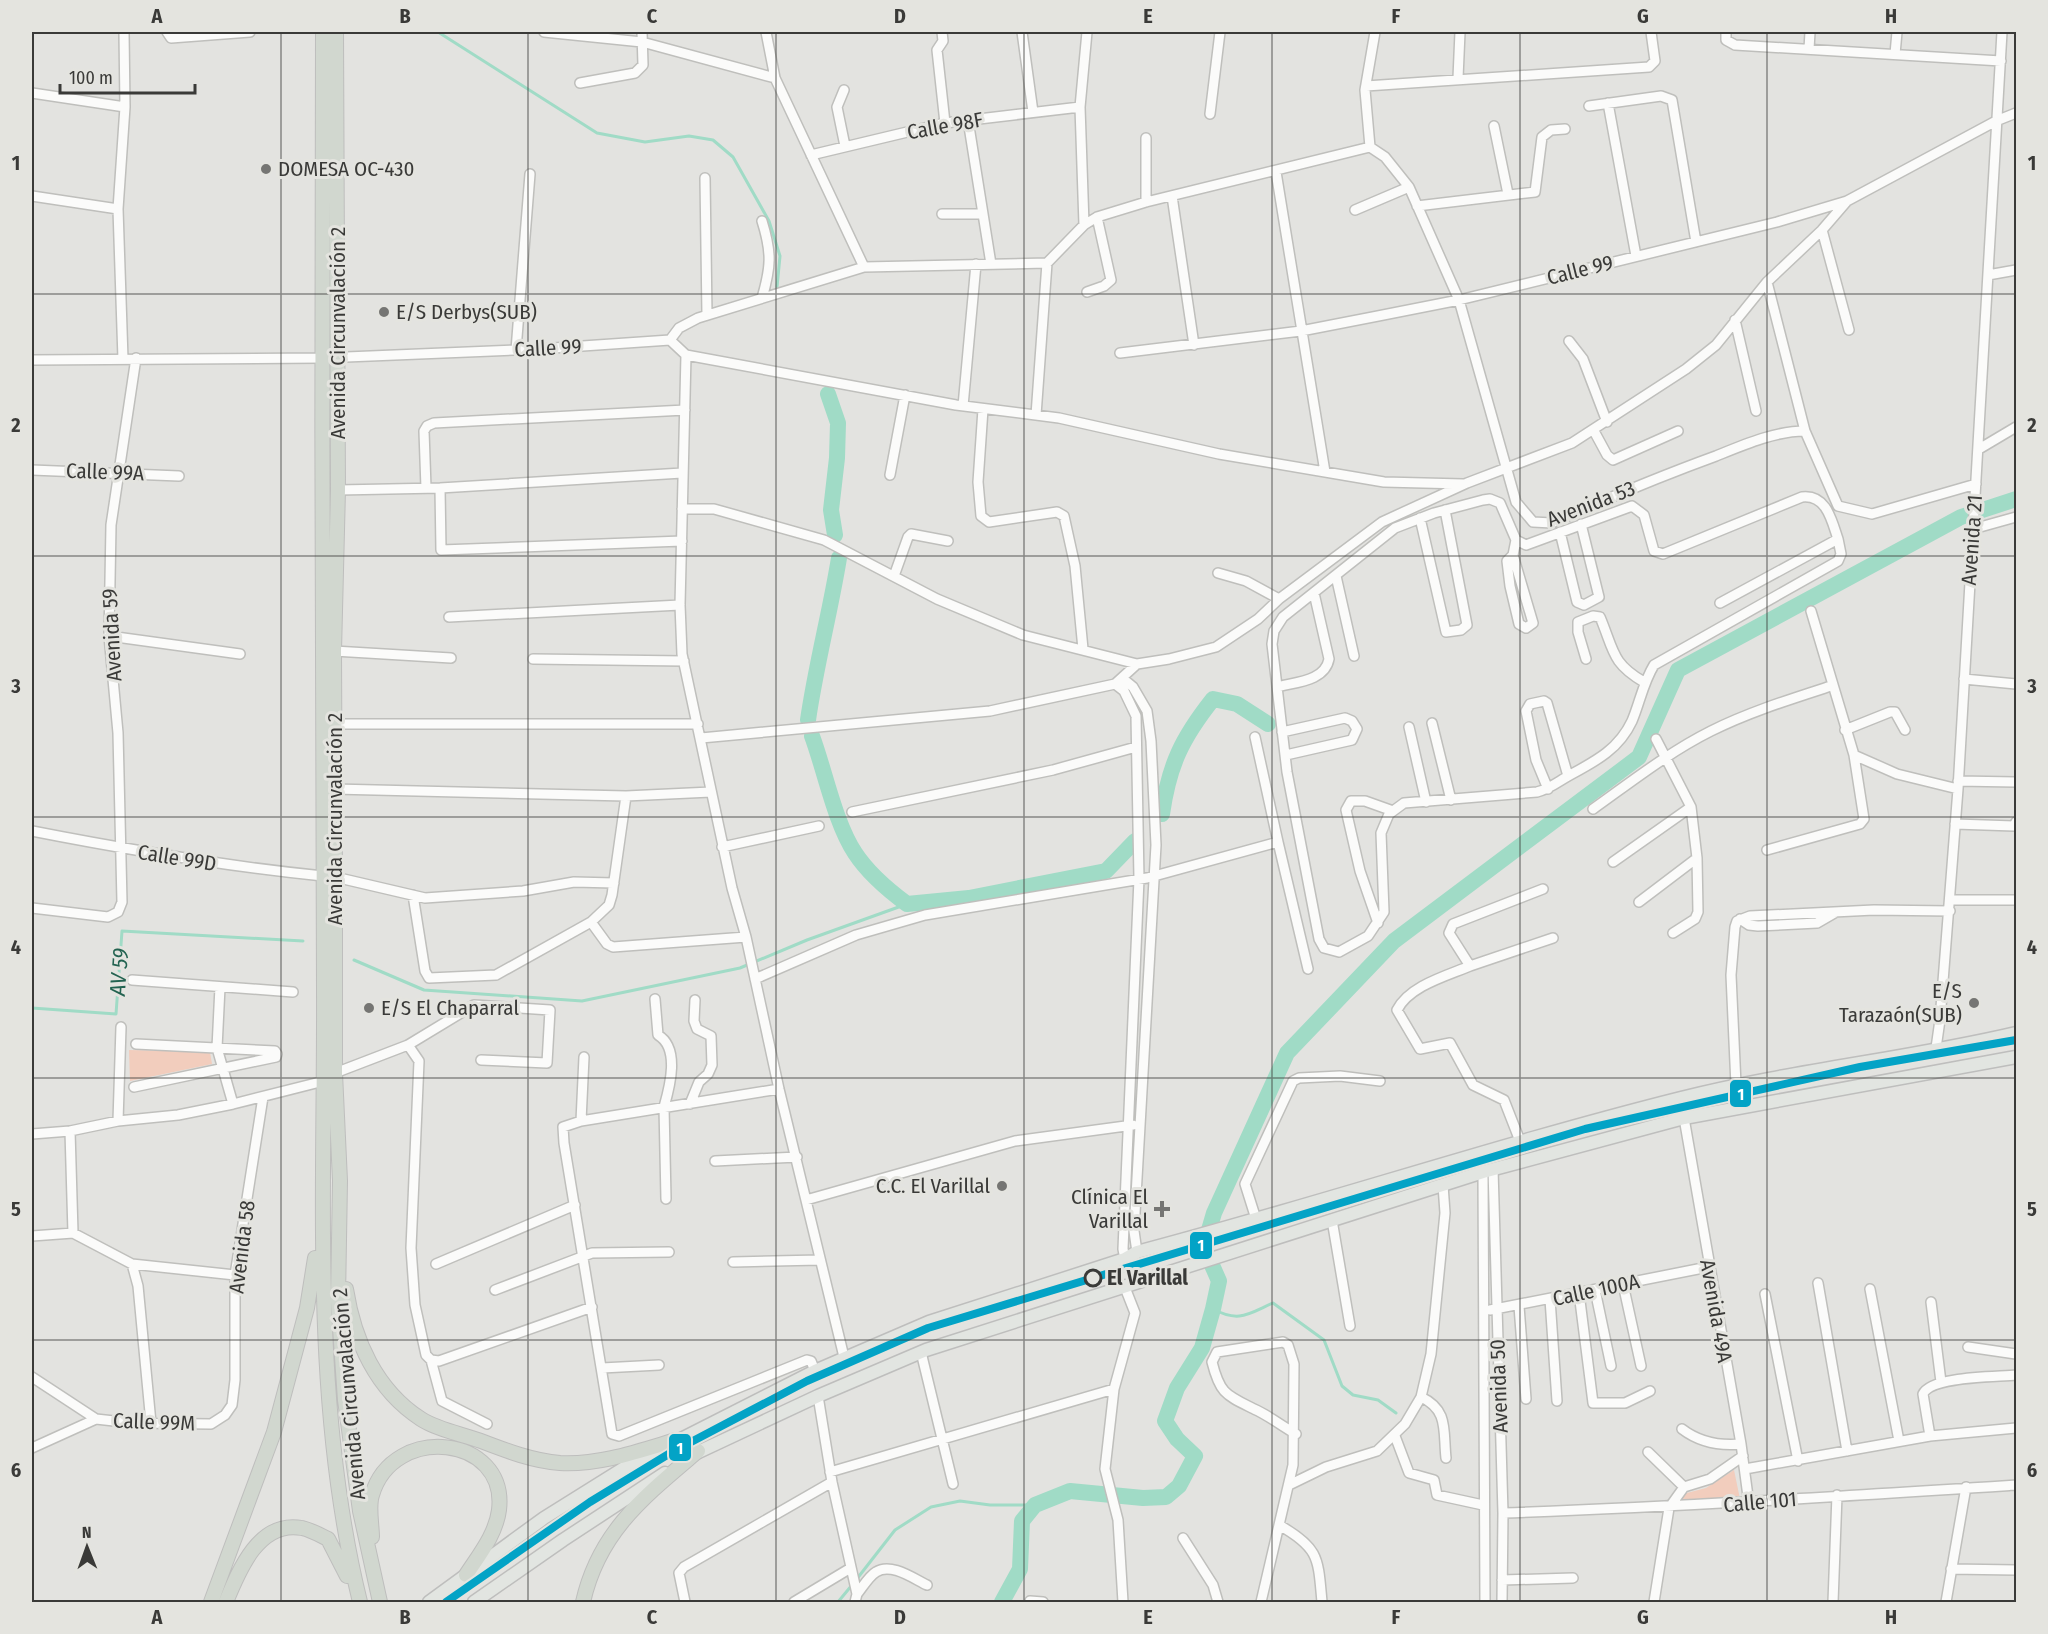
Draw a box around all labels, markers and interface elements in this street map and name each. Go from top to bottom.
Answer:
text: A [151,4,164,28]
text: B [399,4,411,28]
text: C [647,4,658,28]
text: D [894,4,906,28]
text: E [1143,4,1153,28]
text: F [1392,4,1401,28]
text: G [1637,4,1649,28]
text: H [1885,4,1897,28]
scale bar [60,57,195,95]
text: 100 m [69,67,113,89]
street label: Calle 98F [905,107,985,145]
text: 1 [12,151,20,175]
text: 1 [2028,151,2036,175]
place label: DOMESA OC-430 [278,156,415,182]
marker: DOMESA OC-430 [259,162,273,176]
street label: Avenida Circunvalación 2 [325,227,351,439]
street label: Calle 99 [1544,249,1616,291]
place label: E/S Derbys(SUB) [396,299,537,325]
marker: E/S Derbys(SUB) [377,305,391,319]
street label: Calle 99 [514,333,582,363]
text: 2 [10,413,21,437]
text: 2 [2026,413,2037,437]
street label: Calle 99A [66,458,144,486]
street label: Avenida 53 [1543,475,1639,533]
street label: Avenida 21 [1956,494,1988,586]
street label: Avenida 59 [97,588,127,682]
text: 3 [10,674,21,698]
text: 3 [2026,674,2037,698]
street label: Avenida Circunvalación 2 [322,713,348,925]
street label: Calle 99D [136,839,218,877]
text: 4 [11,935,21,959]
text: 4 [2027,935,2037,959]
water label: AV 59 [104,947,134,998]
place label: E/S Tarazaón(SUB) [1839,978,1962,1028]
place label: E/S El Chaparral [381,995,519,1021]
marker: E/S Tarazaón(SUB) [1967,996,1981,1010]
marker: E/S El Chaparral [362,1001,376,1015]
line badge: 1 [1729,1079,1752,1108]
text: 1 [1738,1085,1744,1104]
place label: C.C. El Varillal [876,1173,990,1199]
marker: C.C. El Varillal [995,1179,1009,1193]
place label: Clínica El Varillal [1071,1184,1148,1234]
text: 5 [11,1197,21,1221]
text: 5 [2027,1197,2037,1221]
street label: Avenida 58 [223,1199,261,1295]
marker: Clínica El Varillal [1153,1200,1171,1218]
line badge: 1 [1189,1231,1213,1260]
text: 1 [1198,1236,1204,1255]
street label: Avenida 49A [1694,1257,1738,1365]
place label: El Varillal [1107,1265,1188,1291]
street label: Calle 100A [1550,1268,1642,1312]
marker: El Varillal [1084,1269,1102,1287]
street label: Avenida Circunvalación 2 [327,1287,371,1501]
street label: Avenida 50 [1484,1339,1514,1433]
street label: Calle 99M [112,1408,196,1436]
line badge: 1 [668,1433,692,1462]
text: 1 [677,1439,683,1458]
text: 6 [11,1458,21,1482]
text: 6 [2027,1458,2037,1482]
street label: Calle 101 [1722,1486,1798,1518]
north arrow [57,1517,117,1577]
text: N [82,1523,92,1542]
text: A [151,1605,164,1629]
text: B [399,1605,411,1629]
text: C [647,1605,658,1629]
text: D [894,1605,906,1629]
text: E [1143,1605,1153,1629]
text: F [1392,1605,1401,1629]
text: G [1637,1605,1649,1629]
text: H [1885,1605,1897,1629]

